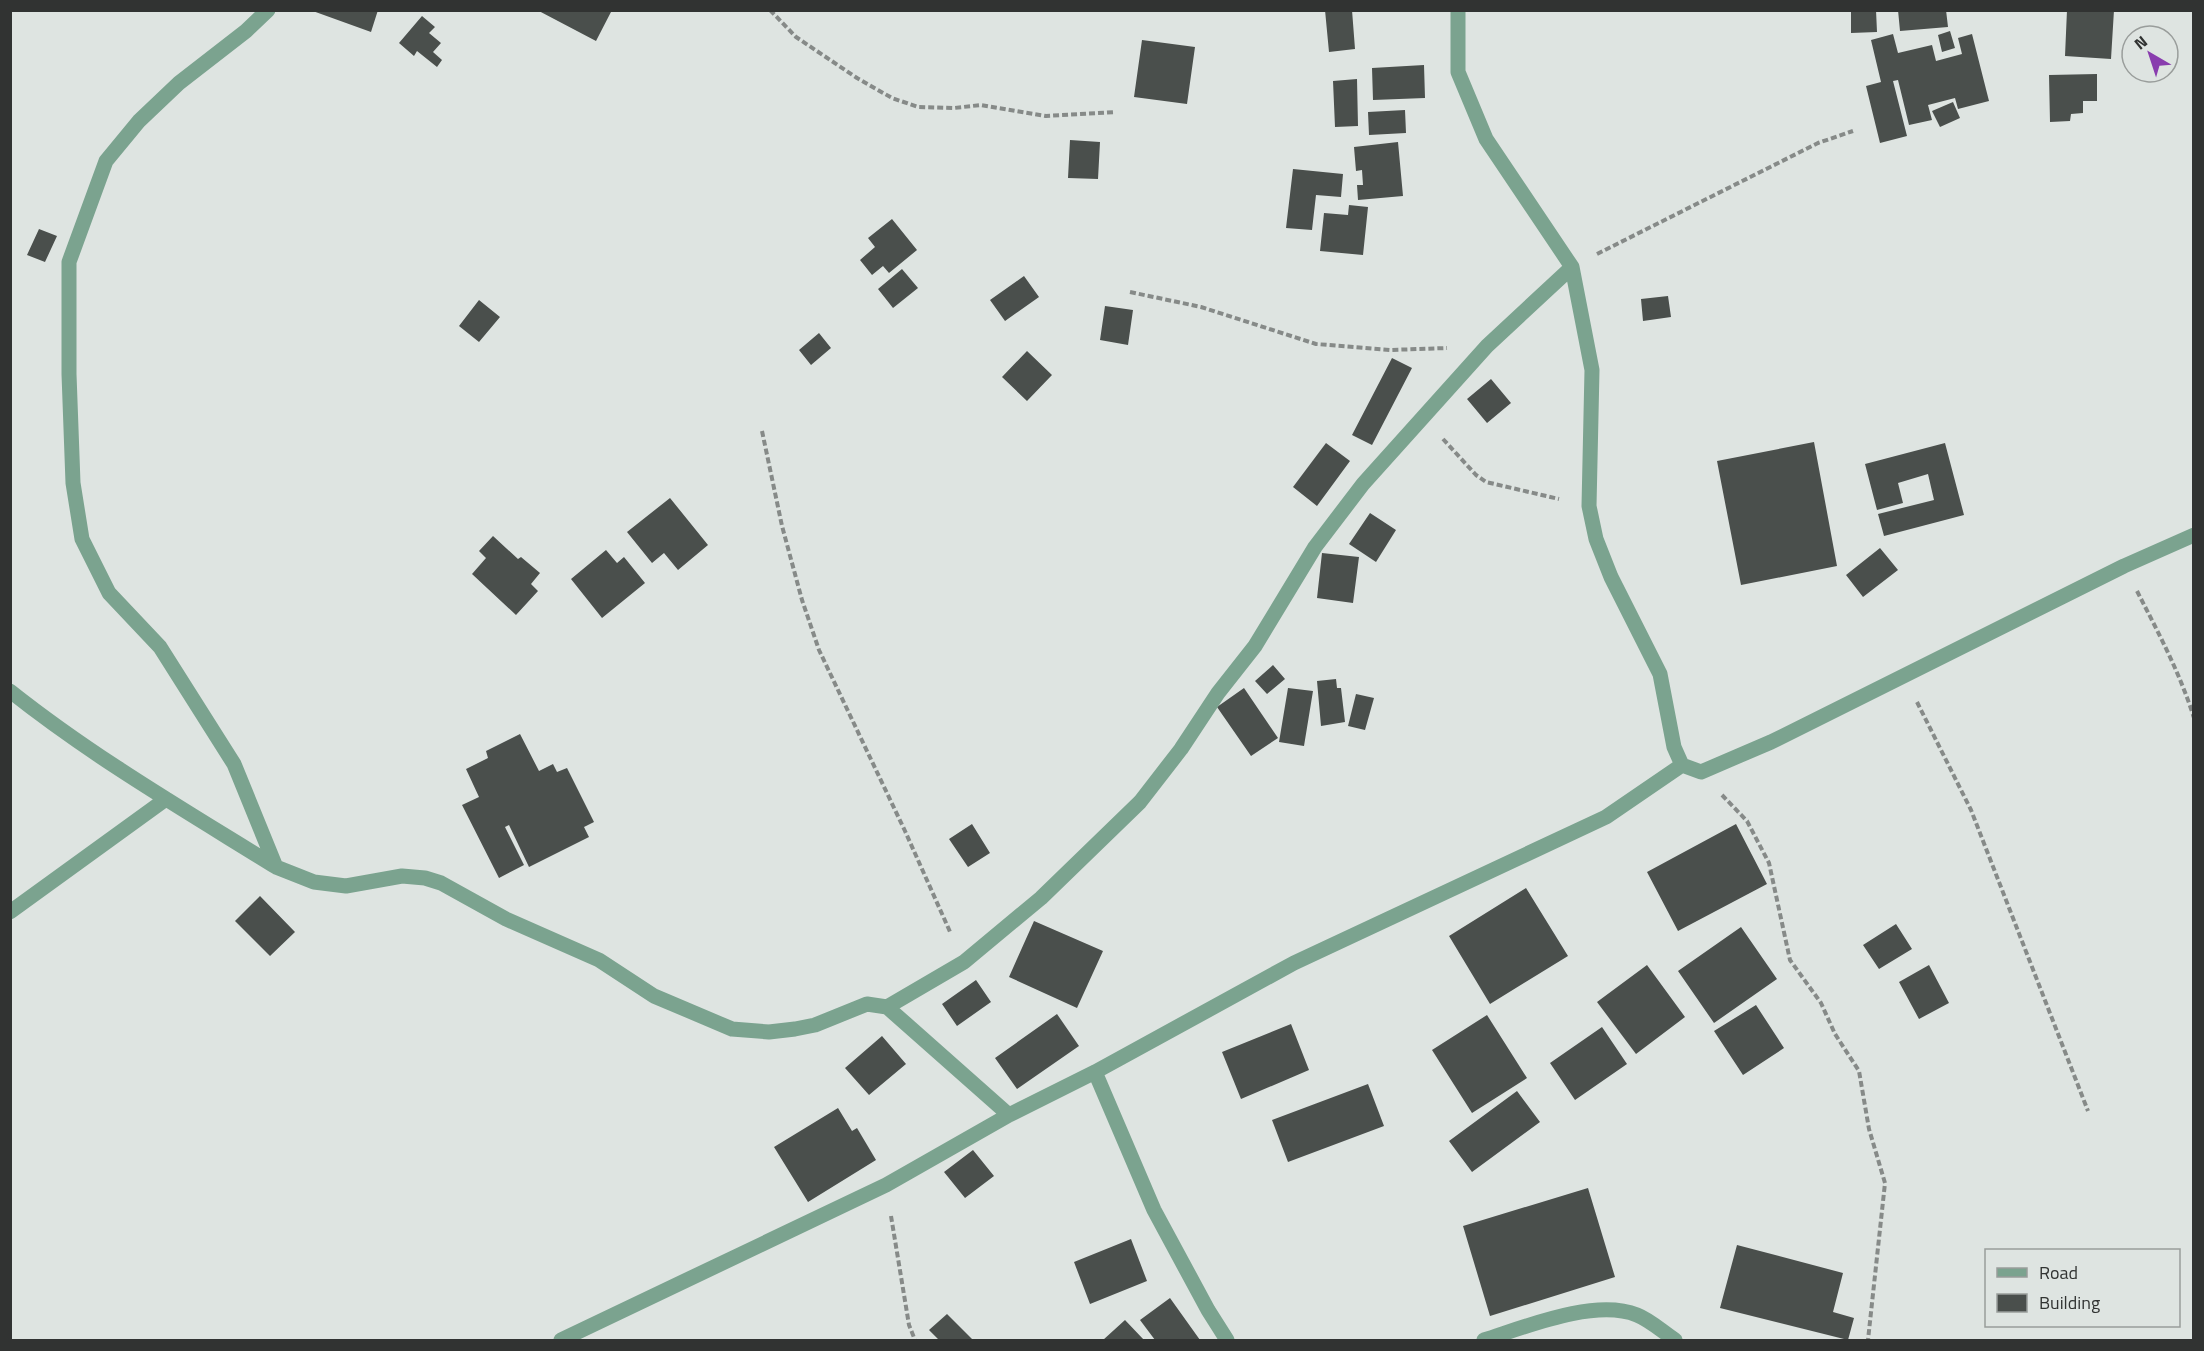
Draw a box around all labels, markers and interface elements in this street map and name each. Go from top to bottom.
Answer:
north arrow [2120,24,2180,84]
text: N [2129,30,2152,55]
legend [1985,1249,2180,1327]
text: Road [2039,1259,2078,1286]
text: Building [2039,1289,2100,1316]

